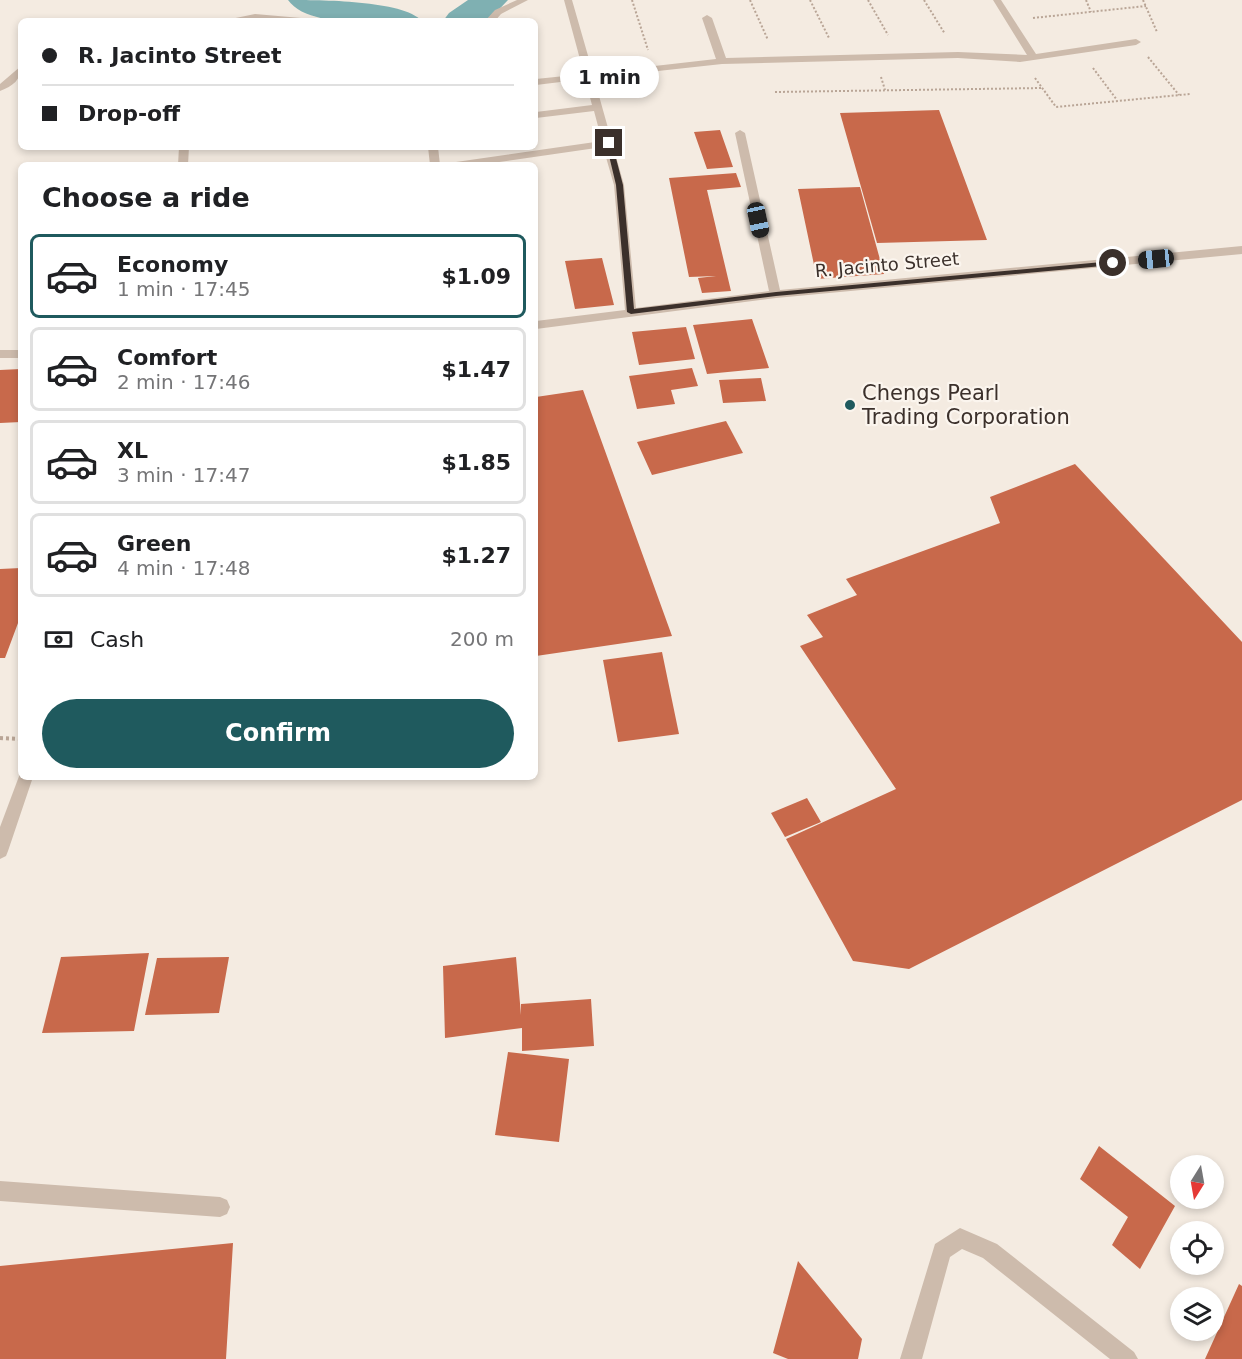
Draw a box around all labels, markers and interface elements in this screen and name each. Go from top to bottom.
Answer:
text: R. Jacinto Street [78,43,282,68]
callout: 1 min [560,56,658,98]
text: 1 min [578,65,641,89]
text: Drop-off [78,101,180,126]
route end [595,129,622,156]
text: Choose a ride [42,182,250,213]
car [745,201,771,239]
street label: R. Jacinto Street [814,248,960,281]
car [1137,248,1175,270]
icon: car [45,249,99,303]
route start [1099,249,1126,276]
text: Economy [117,252,228,277]
text: $1.09 [441,264,511,289]
text: 1 min · 17:45 [117,277,251,301]
icon: car [45,342,99,396]
text: Comfort [117,345,217,370]
text: $1.47 [441,357,511,382]
text: 2 min · 17:46 [117,370,251,394]
place label: Chengs Pearl Trading Corporation [861,381,1070,429]
marker: Chengs Pearl Trading Corporation [843,398,857,412]
icon: car [45,435,99,489]
text: XL [117,438,148,463]
text: $1.85 [441,450,511,475]
text: 3 min · 17:47 [117,463,251,487]
icon: car [45,528,99,582]
text: Green [117,531,191,556]
text: $1.27 [441,543,511,568]
text: 4 min · 17:48 [117,556,251,580]
icon: cash [42,623,75,656]
text: Cash [90,627,144,652]
text: 200 m [450,627,514,651]
button: Confirm [42,699,514,768]
north arrow [1170,1155,1224,1209]
map controls [1170,1155,1224,1341]
button: locate [1170,1221,1224,1275]
button: layers [1170,1287,1224,1341]

